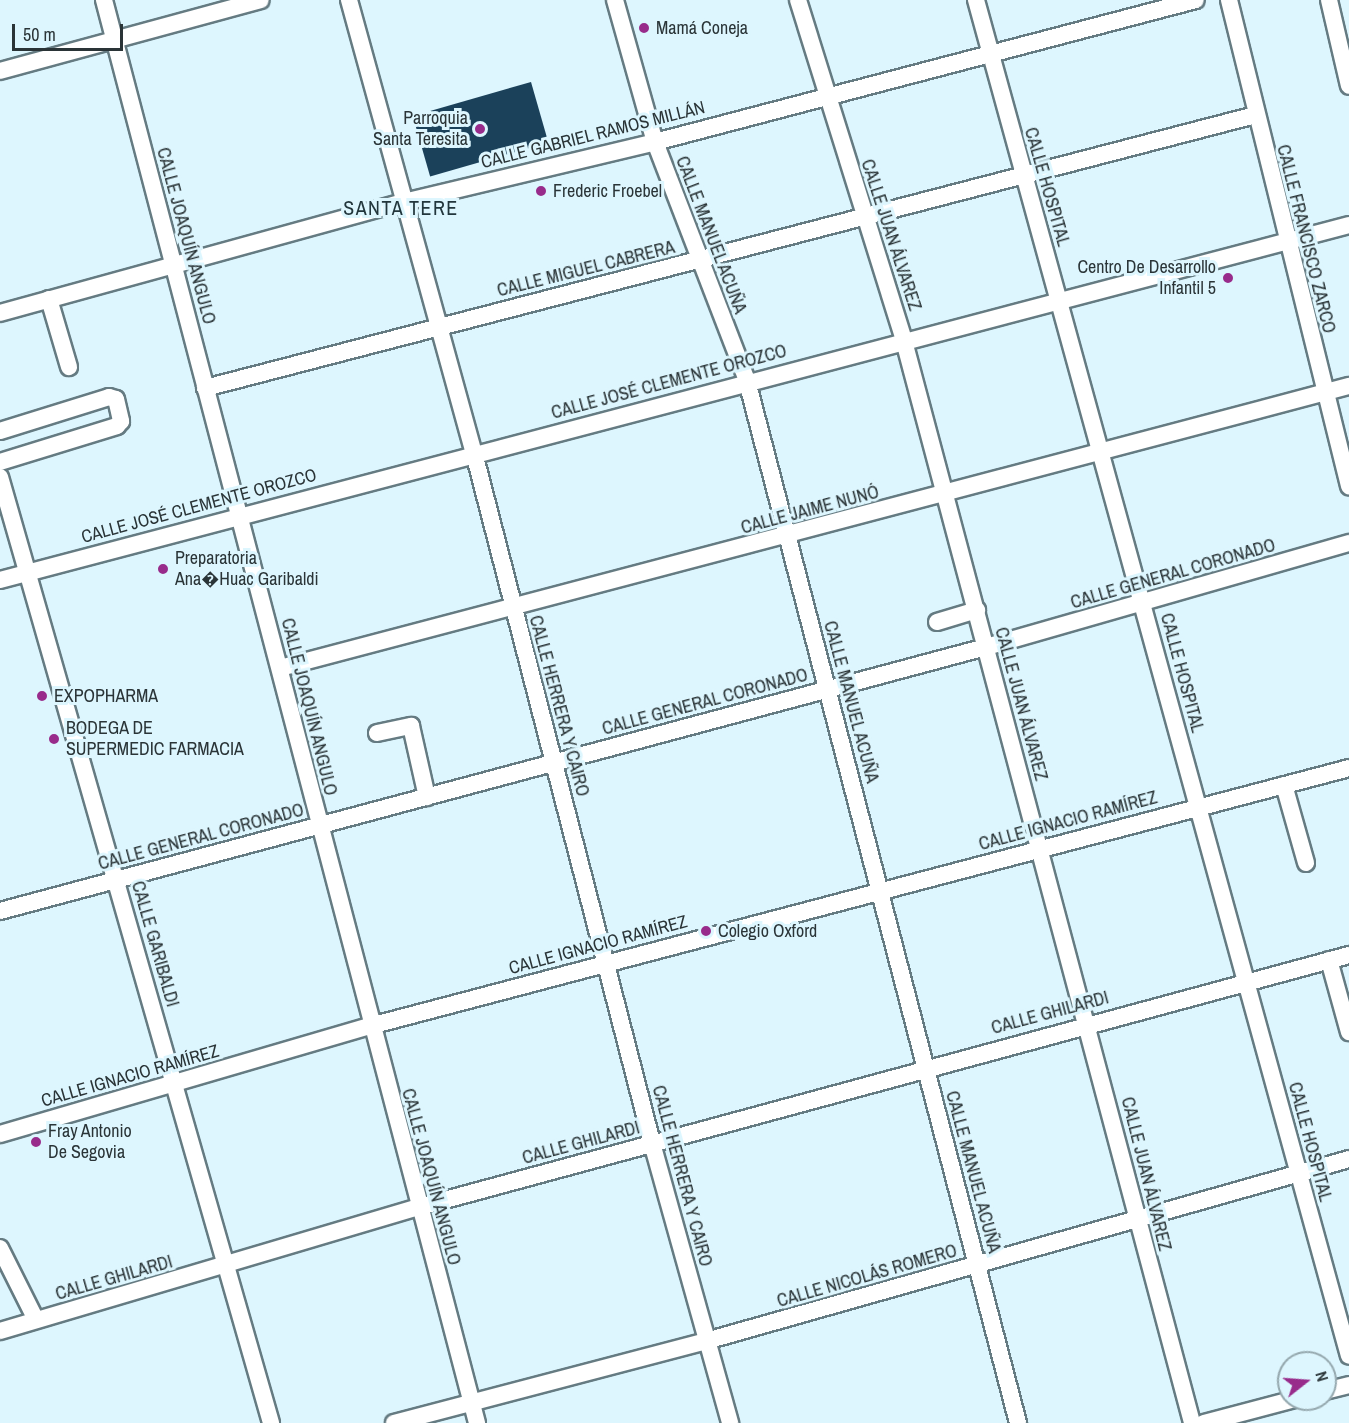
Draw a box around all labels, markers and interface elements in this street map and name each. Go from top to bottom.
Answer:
scale bar [15,12,126,50]
place label: Mamá Coneja [656,17,748,39]
marker: Mamá Coneja [637,21,651,35]
text: 50 m [23,22,56,47]
street label: CALLE GABRIEL RAMOS MILLÁN [479,97,707,173]
place label: Parroquia Santa Teresita [373,108,468,150]
marker: Parroquia Santa Teresita [473,122,487,136]
street label: CALLE HOSPITAL [1020,125,1074,249]
street label: CALLE FRANCISCO ZARCO [1272,142,1340,336]
street label: CALLE JOAQUÍN ANGULO [152,145,220,327]
street label: CALLE MANUEL ACUÑA [671,153,751,317]
street label: CALLE JUAN ÁLVAREZ [856,156,926,314]
place label: Frederic Froebel [553,180,662,202]
marker: Frederic Froebel [534,184,548,198]
district label: SANTA TERE [343,195,459,219]
street label: CALLE MIGUEL CABRERA [495,236,677,302]
place label: Centro De Desarrollo Infantil 5 [1077,257,1216,300]
marker: Centro De Desarrollo Infantil 5 [1221,271,1235,285]
street label: CALLE JOSÉ CLEMENTE OROZCO [549,340,789,424]
street label: CALLE JOSÉ CLEMENTE OROZCO [79,464,319,548]
street label: CALLE JAIME NUNÓ [739,481,881,539]
street label: CALLE GENERAL CORONADO [1068,534,1278,614]
place label: Preparatoria Ana�Huac Garibaldi [175,548,319,590]
marker: Preparatoria Ana�Huac Garibaldi [156,562,170,576]
street label: CALLE HOSPITAL [1156,611,1208,735]
street label: CALLE HERRERA Y CAIRO [524,612,594,800]
street label: CALLE JOAQUÍN ANGULO [276,616,342,798]
street label: CALLE MANUEL ACUÑA [819,618,883,786]
street label: CALLE JUAN ÁLVAREZ [990,625,1052,783]
street label: CALLE GENERAL CORONADO [600,664,810,740]
place label: EXPOPHARMA [54,685,158,707]
marker: EXPOPHARMA [35,689,49,703]
place label: BODEGA DE SUPERMEDIC FARMACIA [66,718,244,760]
marker: BODEGA DE SUPERMEDIC FARMACIA [47,732,61,746]
street label: CALLE IGNACIO RAMÍREZ [976,787,1160,855]
street label: CALLE GENERAL CORONADO [96,799,306,875]
street label: CALLE GARIBALDI [127,879,183,1009]
street label: CALLE IGNACIO RAMÍREZ [506,911,690,979]
place label: Colegio Oxford [718,920,817,942]
marker: Colegio Oxford [699,924,713,938]
street label: CALLE GHILARDI [989,987,1111,1039]
street label: CALLE IGNACIO RAMÍREZ [39,1040,221,1112]
street label: CALLE HOSPITAL [1284,1080,1336,1204]
street label: CALLE HERRERA Y CAIRO [647,1082,717,1270]
street label: CALLE JOAQUÍN ANGULO [397,1086,465,1268]
street label: CALLE MANUEL ACUÑA [941,1088,1005,1256]
street label: CALLE JUAN ÁLVAREZ [1116,1094,1176,1254]
street label: CALLE GHILARDI [520,1117,642,1169]
place label: Fray Antonio De Segovia [48,1121,133,1164]
marker: Fray Antonio De Segovia [29,1135,43,1149]
street label: CALLE NICOLÁS ROMERO [775,1240,959,1312]
street label: CALLE GHILARDI [53,1251,175,1305]
north arrow [1277,1351,1337,1411]
text: N [1310,1369,1334,1384]

